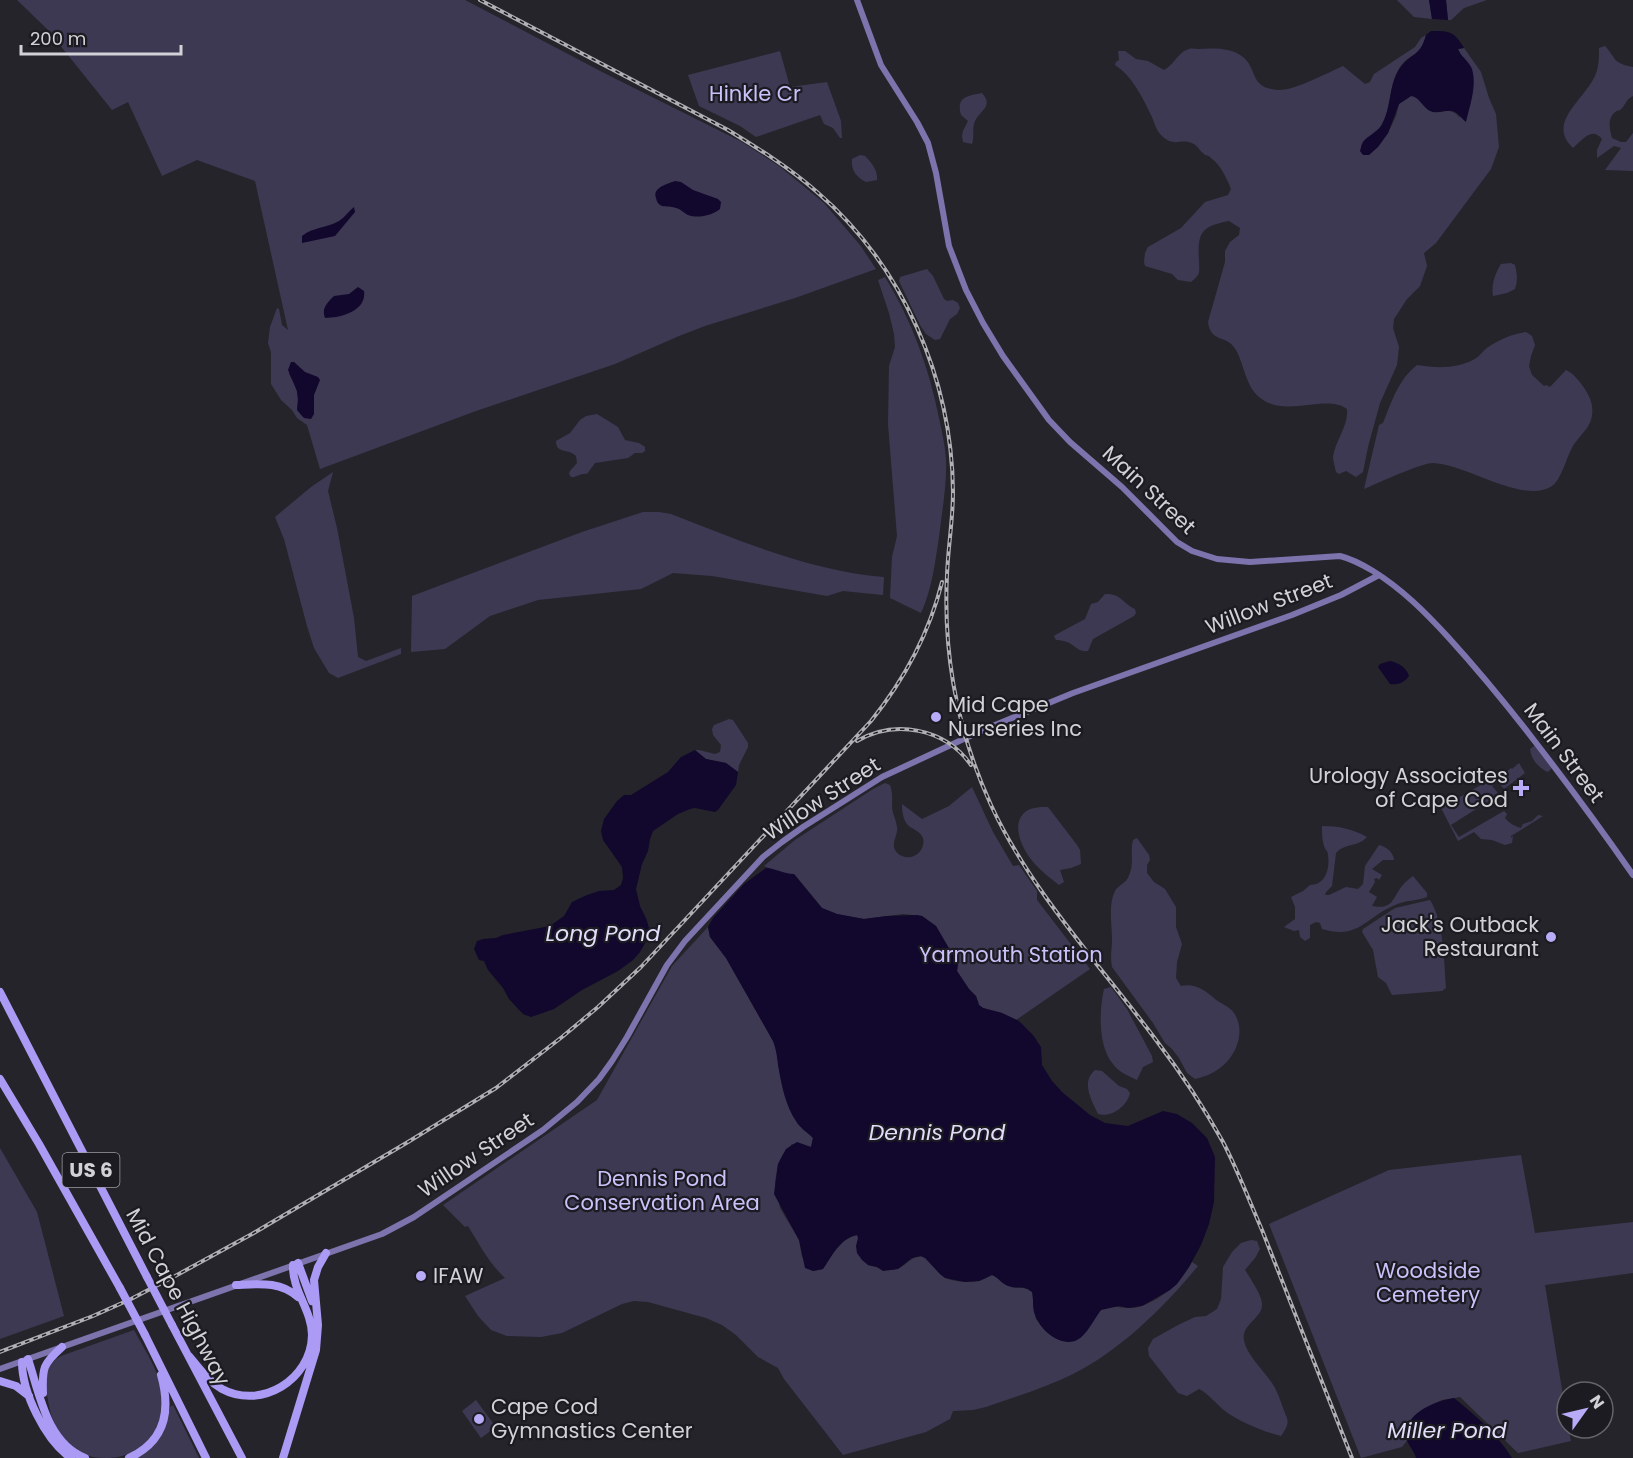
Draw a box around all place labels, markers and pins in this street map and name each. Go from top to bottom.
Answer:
place label: Mid Cape Nurseries Inc [948,690,1082,743]
marker: Mid Cape Nurseries Inc [929,710,943,724]
place label: Urology Associates of Cape Cod [1309,761,1508,814]
marker: Urology Associates of Cape Cod [1512,779,1530,797]
place label: Jack's Outback Restaurant [1381,910,1539,963]
marker: Jack's Outback Restaurant [1544,930,1558,944]
place label: IFAW [433,1261,484,1290]
marker: IFAW [414,1269,428,1283]
place label: Cape Cod Gymnastics Center [491,1392,693,1445]
marker: Cape Cod Gymnastics Center [472,1412,486,1426]

